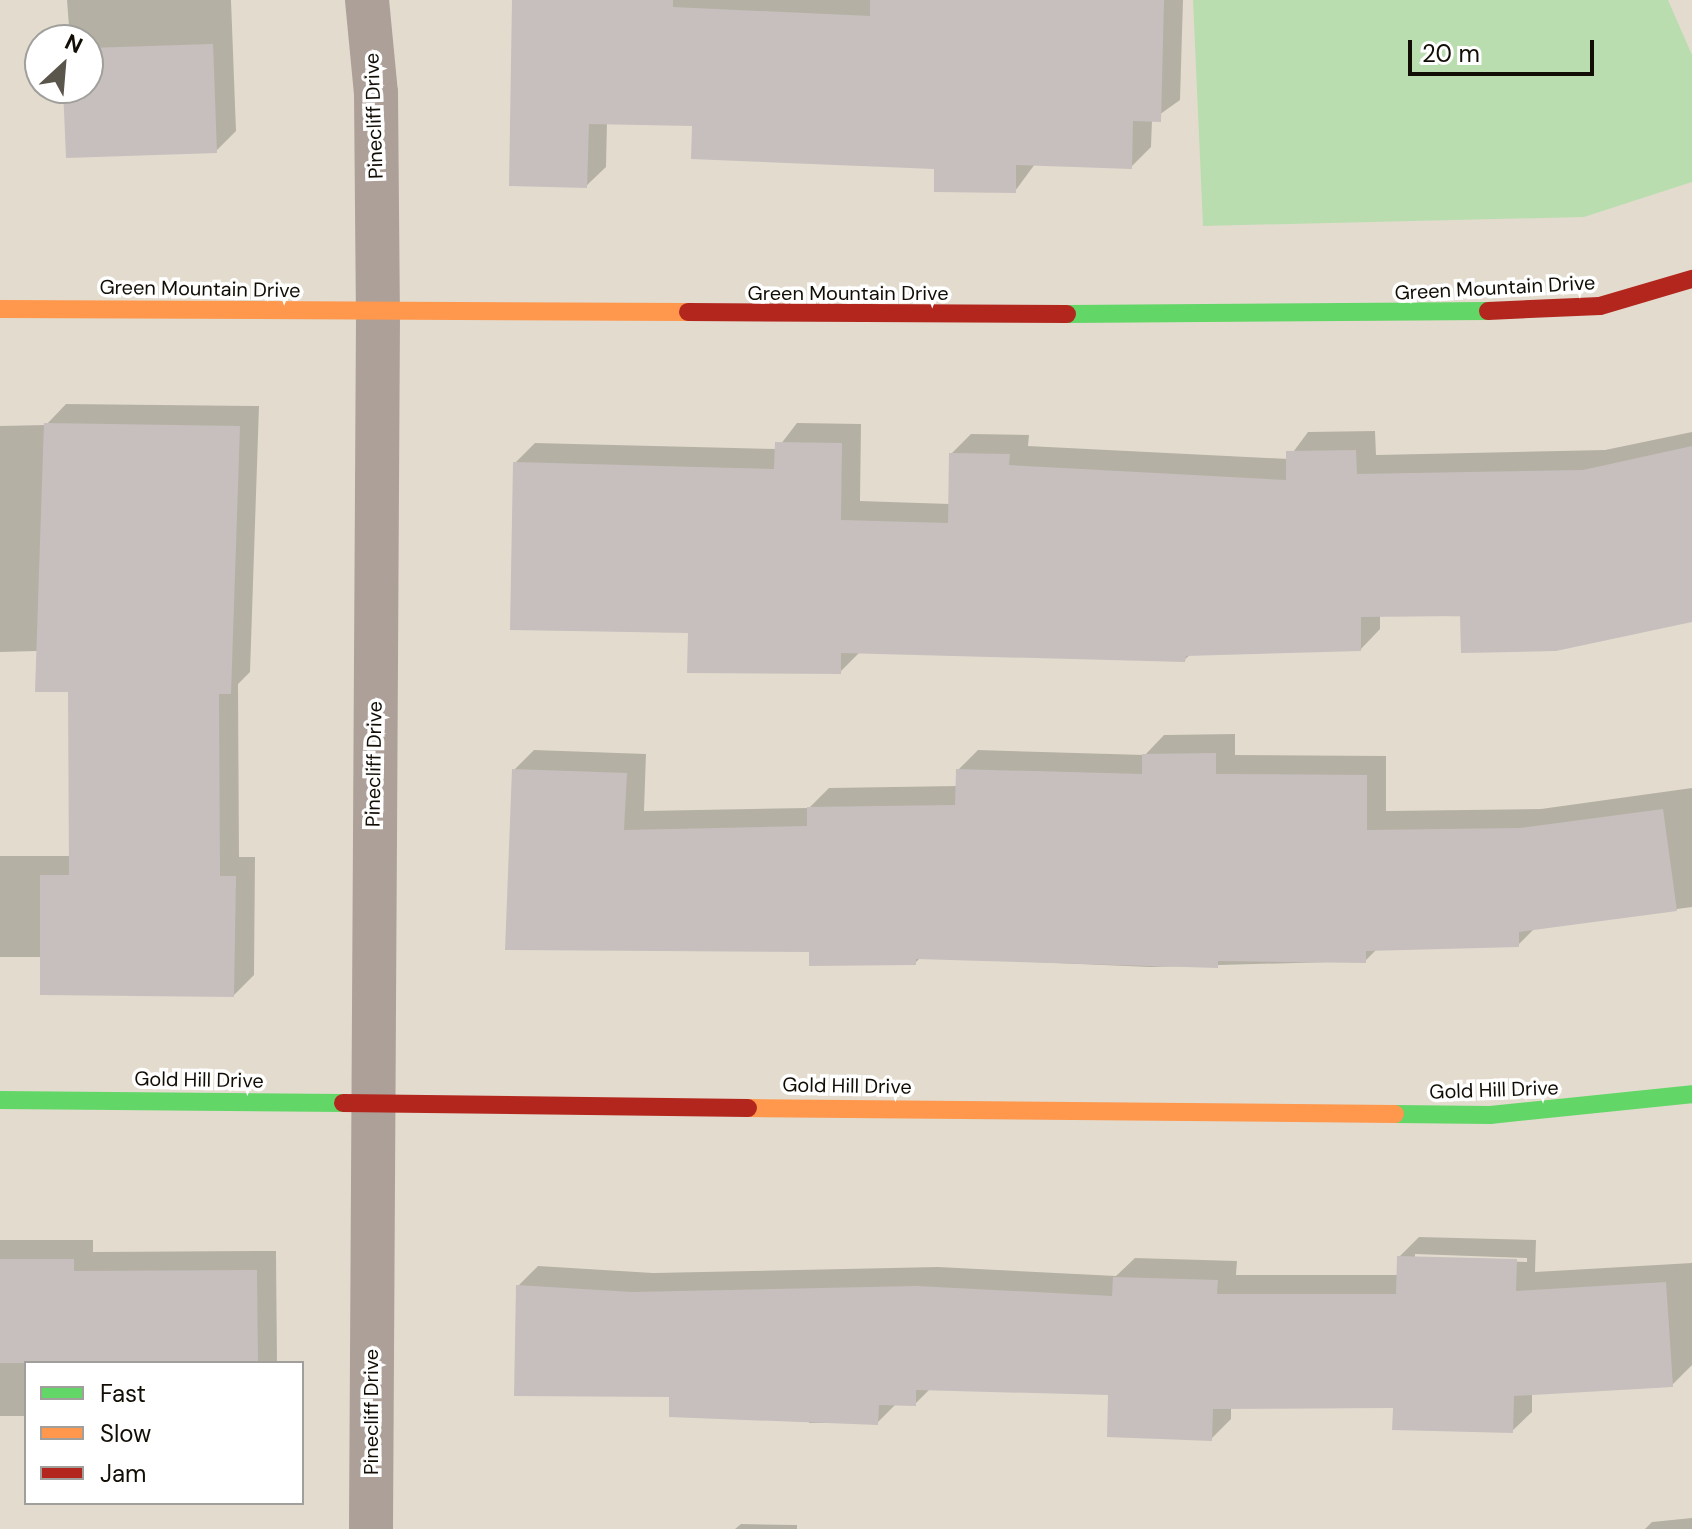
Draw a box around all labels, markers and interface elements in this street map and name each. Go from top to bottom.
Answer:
north arrow [24,24,104,104]
scale bar [1412,24,1598,74]
text: N [60,27,87,60]
text: 20 m [1422,38,1480,69]
street label: Pinecliff Drive [360,53,388,179]
street label: Green Mountain Drive [1394,271,1596,305]
street label: Green Mountain Drive [99,275,301,303]
street label: Green Mountain Drive [748,281,948,305]
street label: Pinecliff Drive [361,701,387,827]
street label: Gold Hill Drive [134,1067,264,1093]
street label: Gold Hill Drive [782,1073,912,1099]
street label: Gold Hill Drive [1429,1076,1559,1104]
street label: Pinecliff Drive [359,1349,383,1475]
legend [24,1361,304,1505]
text: Fast [100,1378,146,1409]
text: Slow [100,1418,151,1449]
text: Jam [100,1458,146,1489]

